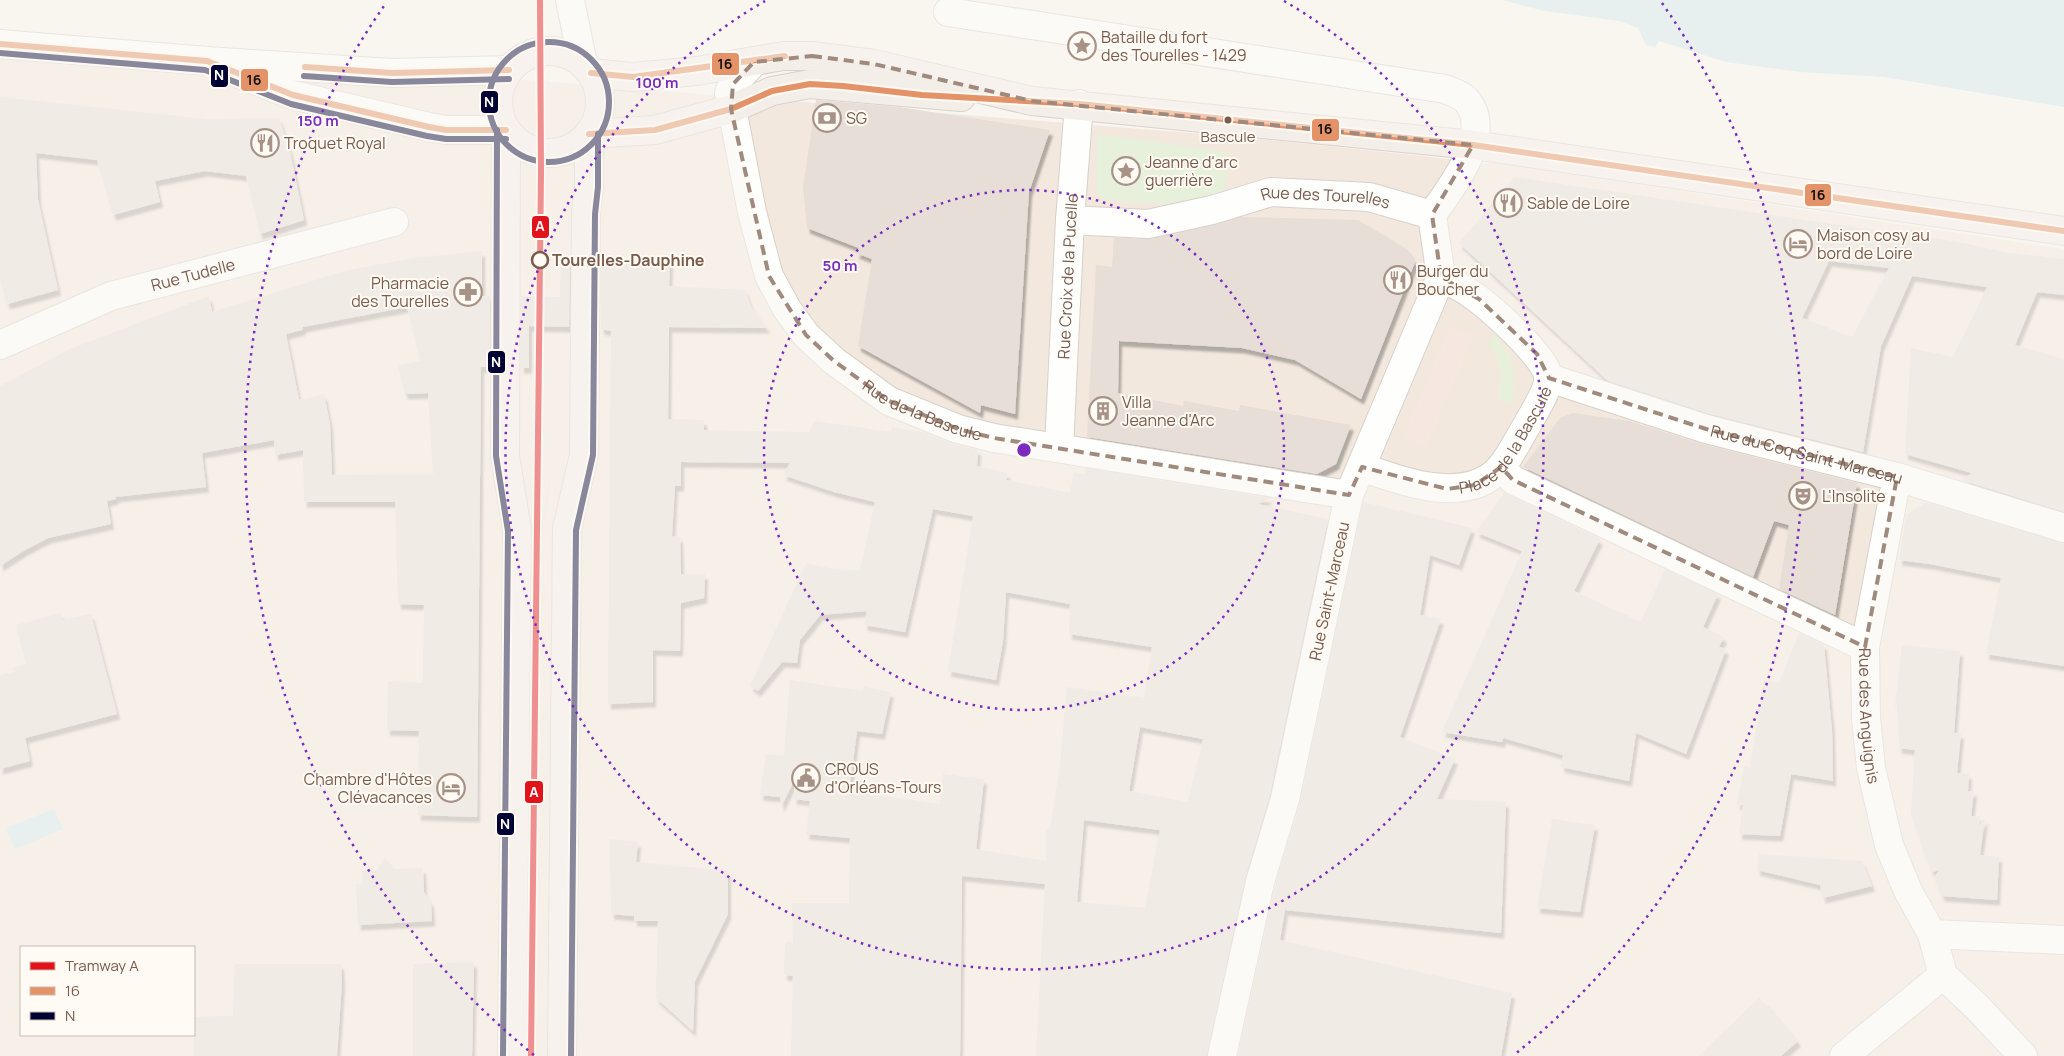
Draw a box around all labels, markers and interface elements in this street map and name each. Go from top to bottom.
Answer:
place label: Bataille du fort des Tourelles - 1429 [1101,26,1247,66]
place icon: Bataille du fort des Tourelles - 1429 [1067,31,1097,61]
line badge: 16 [711,52,740,76]
text: 16 [718,54,732,73]
line badge: N [210,64,229,88]
text: N [214,65,224,84]
line badge: 16 [240,68,269,92]
text: 16 [247,70,261,89]
text: 100 m [636,72,678,93]
line badge: N [480,90,499,114]
text: N [484,92,494,111]
bank icon: SG [812,103,842,133]
place label: SG [846,107,867,129]
text: 150 m [297,110,339,131]
marker: Bascule [1223,115,1233,125]
line badge: 16 [1311,118,1340,142]
text: 16 [1318,119,1332,138]
place label: Bascule [1201,126,1256,147]
restaurant icon: Troquet Royal [250,128,280,158]
place label: Troquet Royal [284,132,386,154]
place label: Jeanne d'arc guerrière [1145,151,1238,191]
place icon: Jeanne d'arc guerrière [1111,156,1141,186]
street label: Rue des Tourelles [1258,181,1393,214]
line badge: 16 [1804,183,1832,207]
text: 16 [1811,185,1825,204]
restaurant icon: Sable de Loire [1493,188,1523,218]
street label: Rue Croix de la Pucelle [1052,192,1083,360]
place label: Sable de Loire [1527,192,1630,214]
line badge: A [531,215,550,239]
text: A [535,216,545,235]
place label: Maison cosy au bord de Loire [1817,224,1930,264]
hotel icon: Maison cosy au bord de Loire [1783,229,1813,259]
place label: Tourelles-Dauphine [552,249,705,271]
marker: Tourelles-Dauphine [531,251,549,269]
street label: Rue Tudelle [148,253,237,296]
text: 50 m [822,255,858,276]
place label: Burger du Boucher [1417,260,1489,300]
restaurant icon: Burger du Boucher [1383,265,1413,295]
place label: Pharmacie des Tourelles [351,272,449,312]
pharmacy icon: Pharmacie des Tourelles [453,277,483,307]
line badge: N [487,350,506,374]
text: N [491,352,501,371]
street label: Rue de la Bascule [858,374,984,446]
street label: Place de la Bascule [1457,383,1557,499]
place label: Villa Jeanne d'Arc [1122,391,1215,431]
building icon: Villa Jeanne d'Arc [1088,396,1118,426]
street label: Rue du Coq Saint-Marceau [1708,420,1906,489]
centre of rings [1015,441,1033,459]
theatre icon: L'Insolite [1788,481,1818,511]
place label: L'Insolite [1822,485,1886,507]
street label: Rue Saint-Marceau [1304,520,1354,662]
street label: Rue des Anguignis [1854,648,1885,786]
place label: CROUS d'Orléans-Tours [825,758,941,798]
public building icon: CROUS d'Orléans-Tours [791,763,821,793]
place label: Chambre d'Hôtes Clévacances [304,768,432,808]
hotel icon: Chambre d'Hôtes Clévacances [436,773,466,803]
line badge: A [524,780,544,804]
text: A [529,782,539,801]
line badge: N [496,812,515,836]
text: N [500,814,510,833]
legend [20,946,195,1036]
text: Tramway A [65,955,139,976]
text: 16 [65,980,80,1001]
text: N [65,1005,75,1026]

